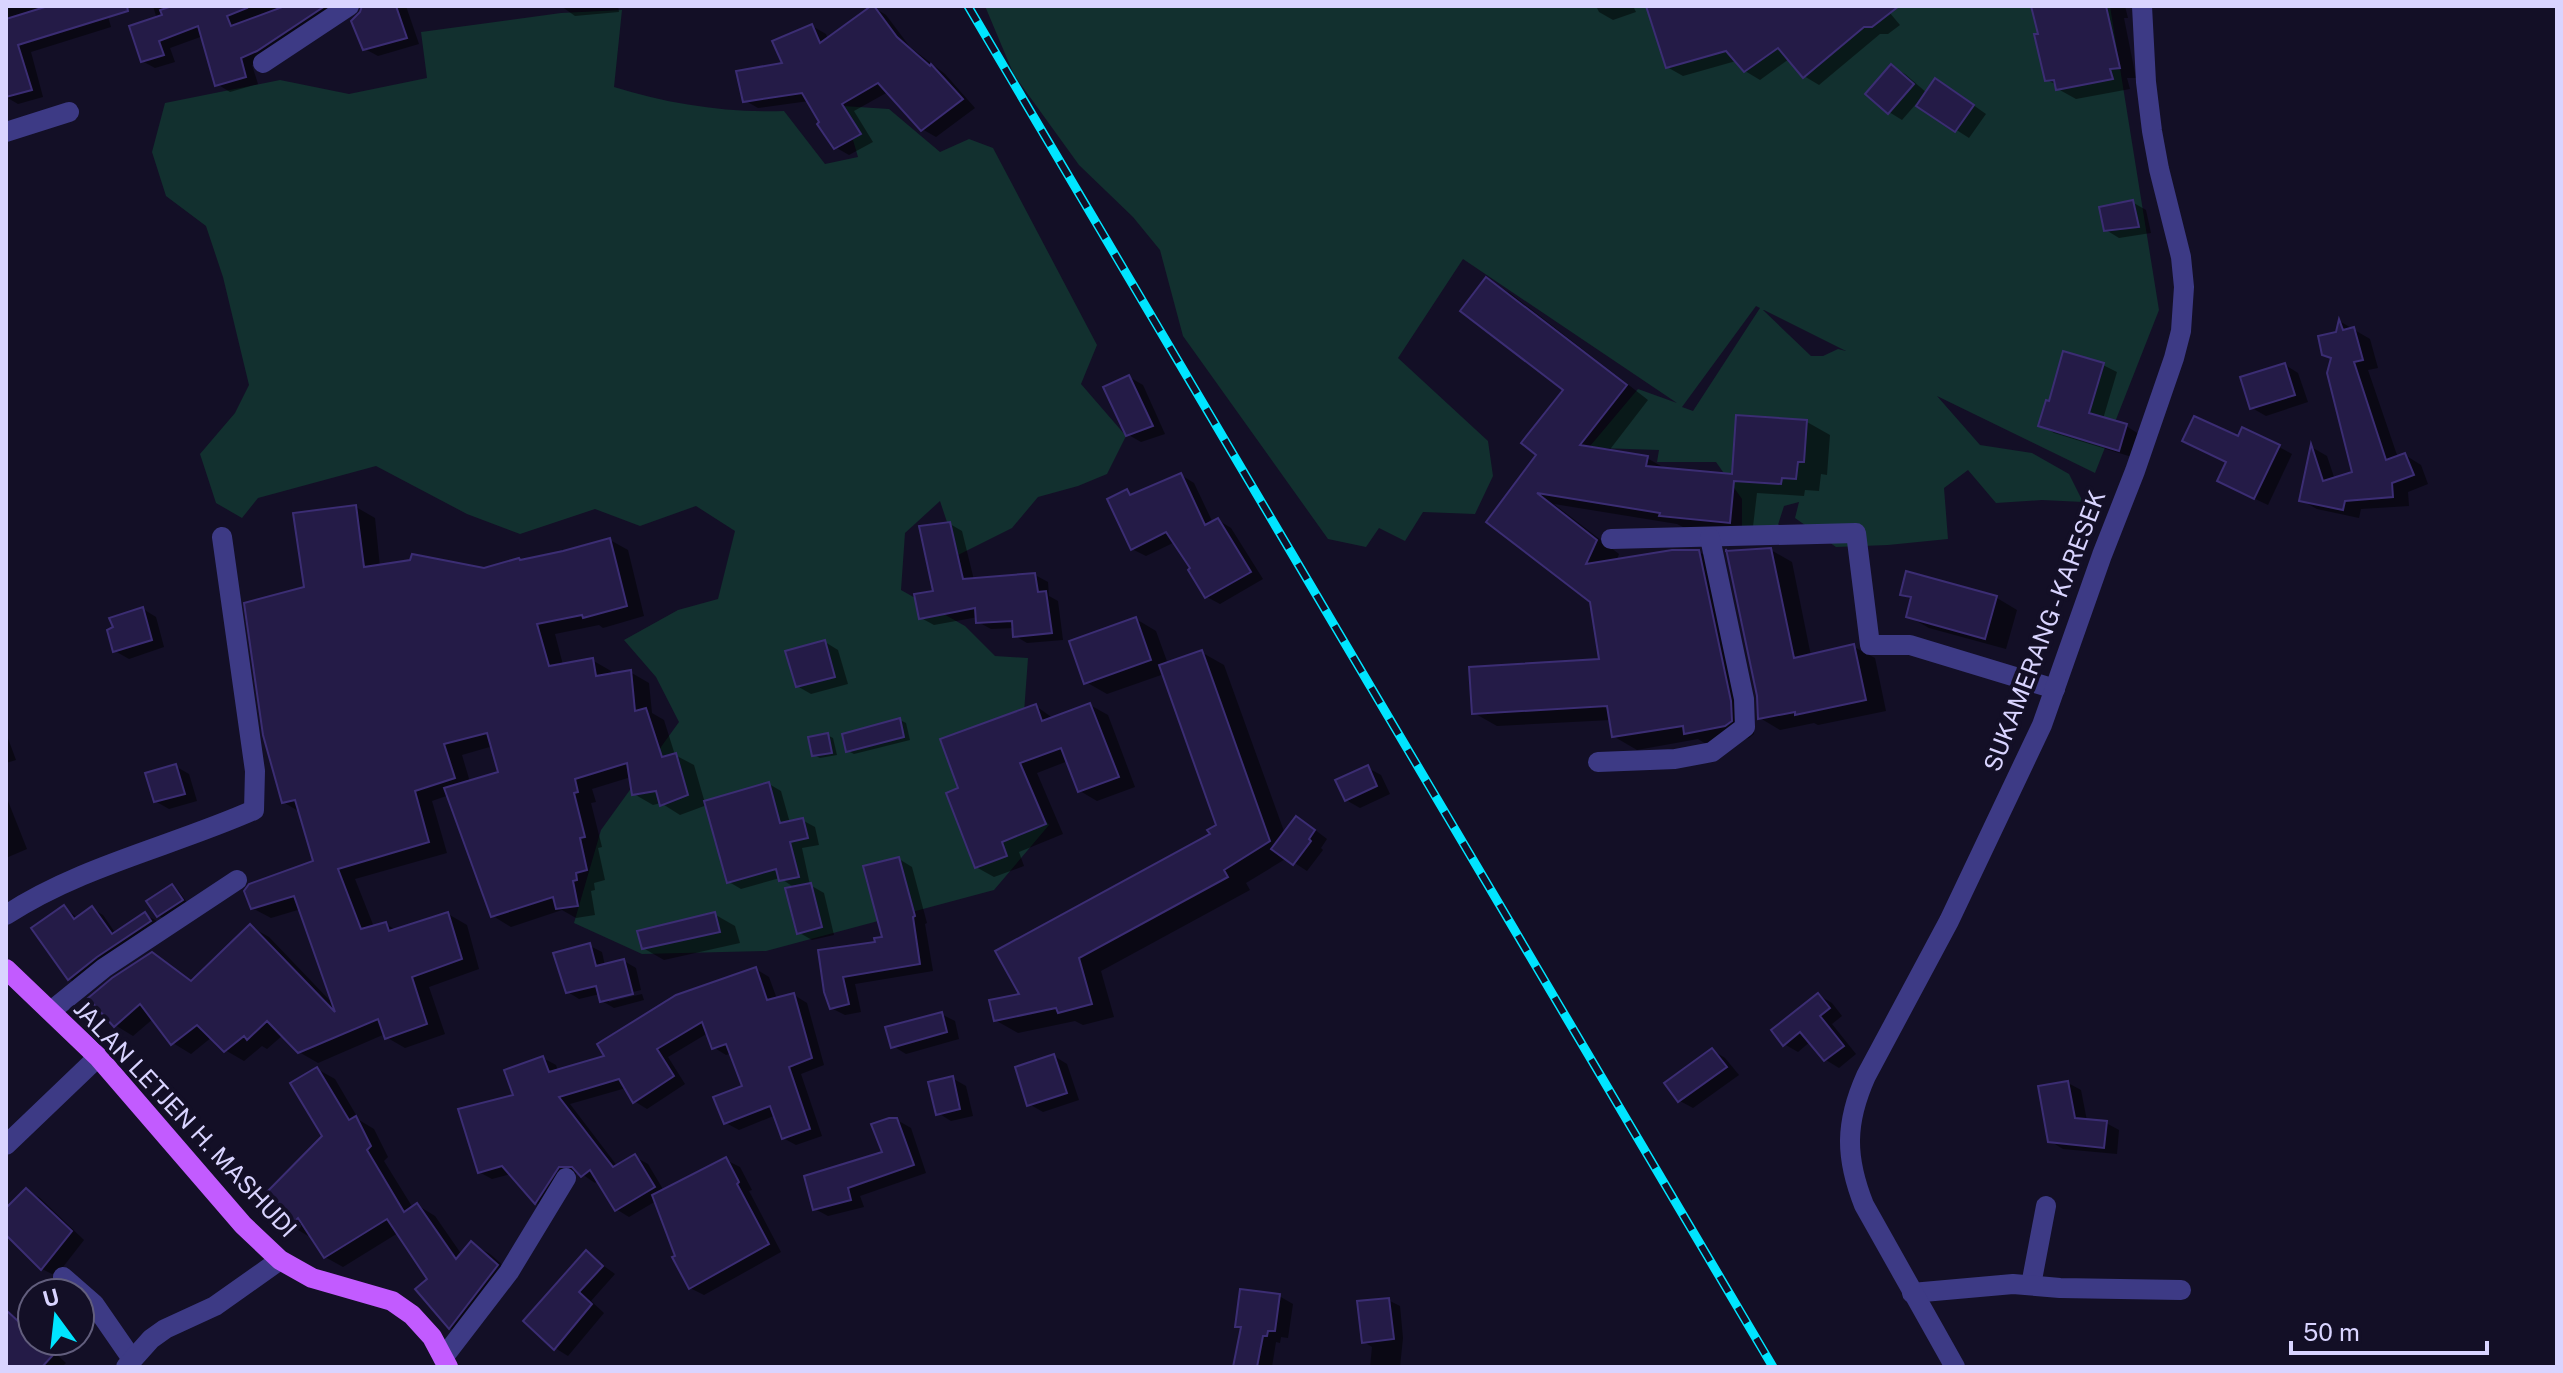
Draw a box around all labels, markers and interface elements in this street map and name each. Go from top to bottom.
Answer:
street label: SUKAMERANG - KARESEK [1978,486,2111,775]
street label: JALAN LETJEN H. MASHUDI [69,994,303,1242]
north arrow [16,1277,96,1357]
text: U [40,1283,62,1312]
scale bar [2291,1305,2487,1355]
text: 50 m [2303,1318,2360,1346]

